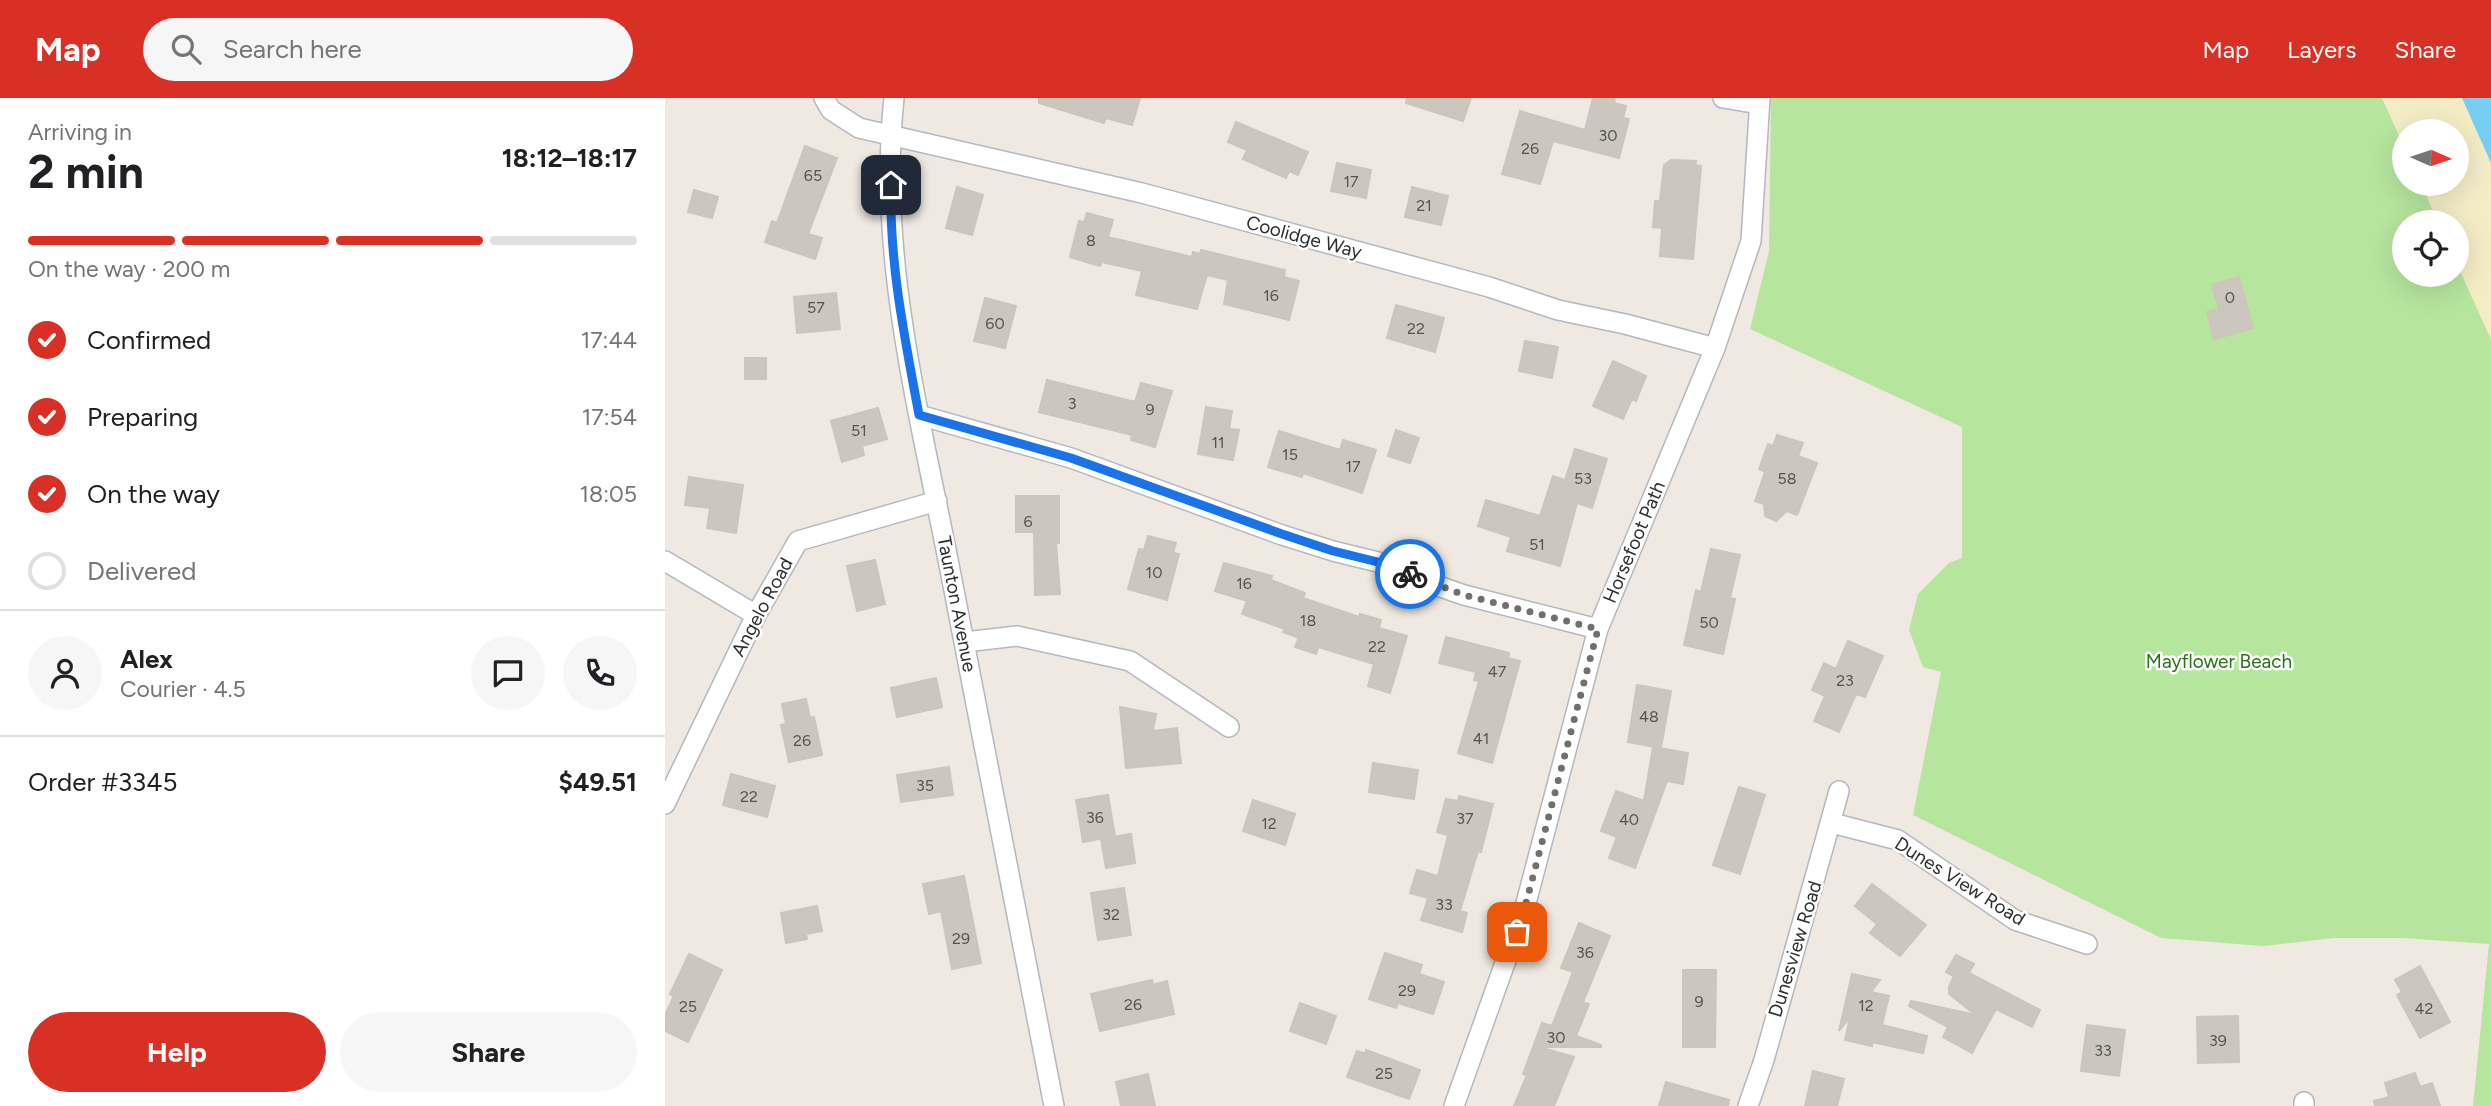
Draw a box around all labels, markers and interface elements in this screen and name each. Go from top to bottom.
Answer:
search box [143,18,633,81]
text: Map [35,30,101,69]
icon: search [167,30,205,68]
text: Search here [223,33,362,65]
text: Map [2202,35,2249,64]
text: Layers [2287,35,2356,64]
text: Share [2394,35,2456,64]
text: Arriving in [28,118,132,146]
north arrow [2392,119,2469,196]
map controls [2392,119,2469,287]
house number: 30 [1599,126,1617,145]
house number: 26 [1521,139,1539,158]
text: 18:12–18:17 [502,142,637,174]
text: 2 min [28,144,144,200]
pin [861,155,921,215]
house number: 65 [804,166,822,185]
icon: home [872,166,910,204]
house number: 17 [1343,172,1359,191]
house number: 21 [1416,196,1432,215]
button: locate [2392,210,2469,287]
street label: Coolidge Way [1244,211,1364,263]
house number: 8 [1086,231,1096,250]
text: On the way · 200 m [28,255,230,283]
house number: 16 [1263,286,1279,305]
house number: 0 [2225,288,2235,307]
house number: 57 [807,298,825,317]
house number: 60 [985,314,1005,333]
house number: 22 [1407,319,1425,338]
icon: check [28,321,66,359]
text: Confirmed [87,324,211,356]
text: 17:44 [581,326,637,354]
house number: 3 [1068,394,1076,413]
icon: check [28,398,66,436]
house number: 9 [1145,400,1155,419]
text: Preparing [87,401,198,433]
text: 17:54 [582,403,637,431]
house number: 51 [851,421,867,440]
house number: 11 [1211,433,1225,452]
house number: 15 [1282,445,1298,464]
house number: 17 [1345,457,1361,476]
house number: 53 [1574,469,1592,488]
house number: 58 [1777,469,1797,488]
icon: check [28,475,66,513]
text: On the way [87,478,220,510]
street label: Horsefoot Path [1598,478,1670,606]
text: 18:05 [580,480,637,508]
house number: 6 [1023,512,1033,531]
street label: Taunton Avenue [933,534,981,674]
house number: 51 [1529,535,1545,554]
courier [1375,539,1445,609]
street label: Angelo Road [726,554,798,660]
text: Delivered [87,555,196,587]
icon: bike [1391,555,1429,593]
house number: 10 [1146,563,1162,582]
house number: 16 [1236,574,1252,593]
house number: 18 [1300,611,1316,630]
house number: 50 [1699,613,1719,632]
button: person [28,636,102,710]
button: chat [471,636,545,710]
button: phone [563,636,637,710]
house number: 22 [1368,637,1386,656]
text: Alex [120,643,173,675]
park label: Mayflower Beach [2146,650,2292,673]
house number: 47 [1488,662,1507,681]
house number: 23 [1836,671,1854,690]
text: Courier · 4.5 [120,675,246,703]
house number: 48 [1639,707,1659,726]
house number: 41 [1473,729,1489,748]
house number: 26 [793,731,811,750]
text: Order #3345 [28,766,177,798]
text: $49.51 [559,766,637,798]
house number: 35 [916,776,934,795]
house number: 22 [740,787,758,806]
house number: 36 [1086,808,1104,827]
house number: 37 [1456,809,1474,828]
house number: 40 [1619,810,1639,829]
house number: 12 [1261,814,1277,833]
street label: Dunes View Road [1891,832,2029,930]
street label: Dunesview Road [1763,878,1827,1020]
house number: 33 [1435,895,1453,914]
pin [1487,902,1547,962]
house number: 32 [1102,905,1120,924]
icon: bag [1498,913,1536,951]
house number: 29 [952,929,970,948]
house number: 36 [1576,943,1594,962]
house number: 29 [1398,981,1416,1000]
house number: 9 [1694,992,1704,1011]
house number: 26 [1124,995,1142,1014]
house number: 12 [1858,996,1874,1015]
house number: 25 [679,997,697,1016]
house number: 42 [2415,999,2433,1018]
button: Help [28,1012,326,1092]
button: Share [340,1012,637,1092]
house number: 30 [1547,1028,1565,1047]
house number: 39 [2209,1031,2227,1050]
house number: 33 [2094,1041,2112,1060]
house number: 25 [1375,1064,1393,1083]

